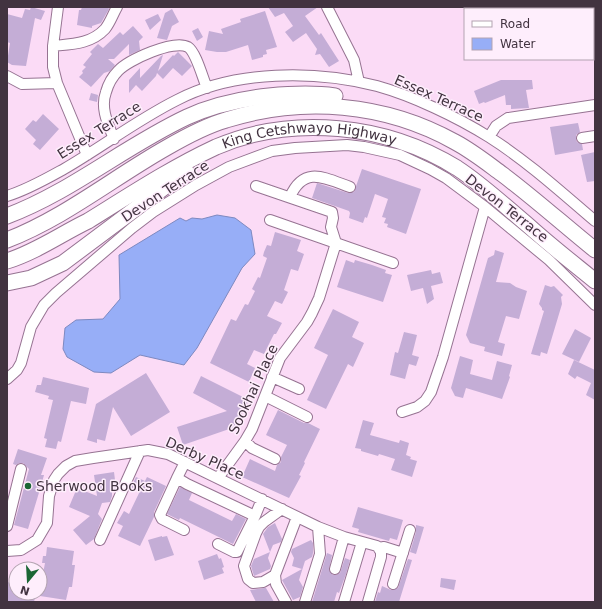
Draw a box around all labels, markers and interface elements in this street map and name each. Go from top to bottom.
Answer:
legend [464,8,594,60]
text: Road [500,17,530,31]
text: Water [500,37,536,51]
street label: Essex Terrace [392,71,486,125]
street label: Essex Terrace [54,98,144,162]
street label: King Cetshwayo Highway [220,119,399,152]
street label: Devon Terrace [118,157,212,225]
street label: Devon Terrace [462,171,552,245]
street label: Sookhai Place [225,342,281,436]
street label: Derby Place [163,434,247,482]
place label: Sherwood Books [36,478,152,494]
marker: Sherwood Books [23,481,33,491]
north arrow [8,561,48,601]
text: N [19,582,31,598]

